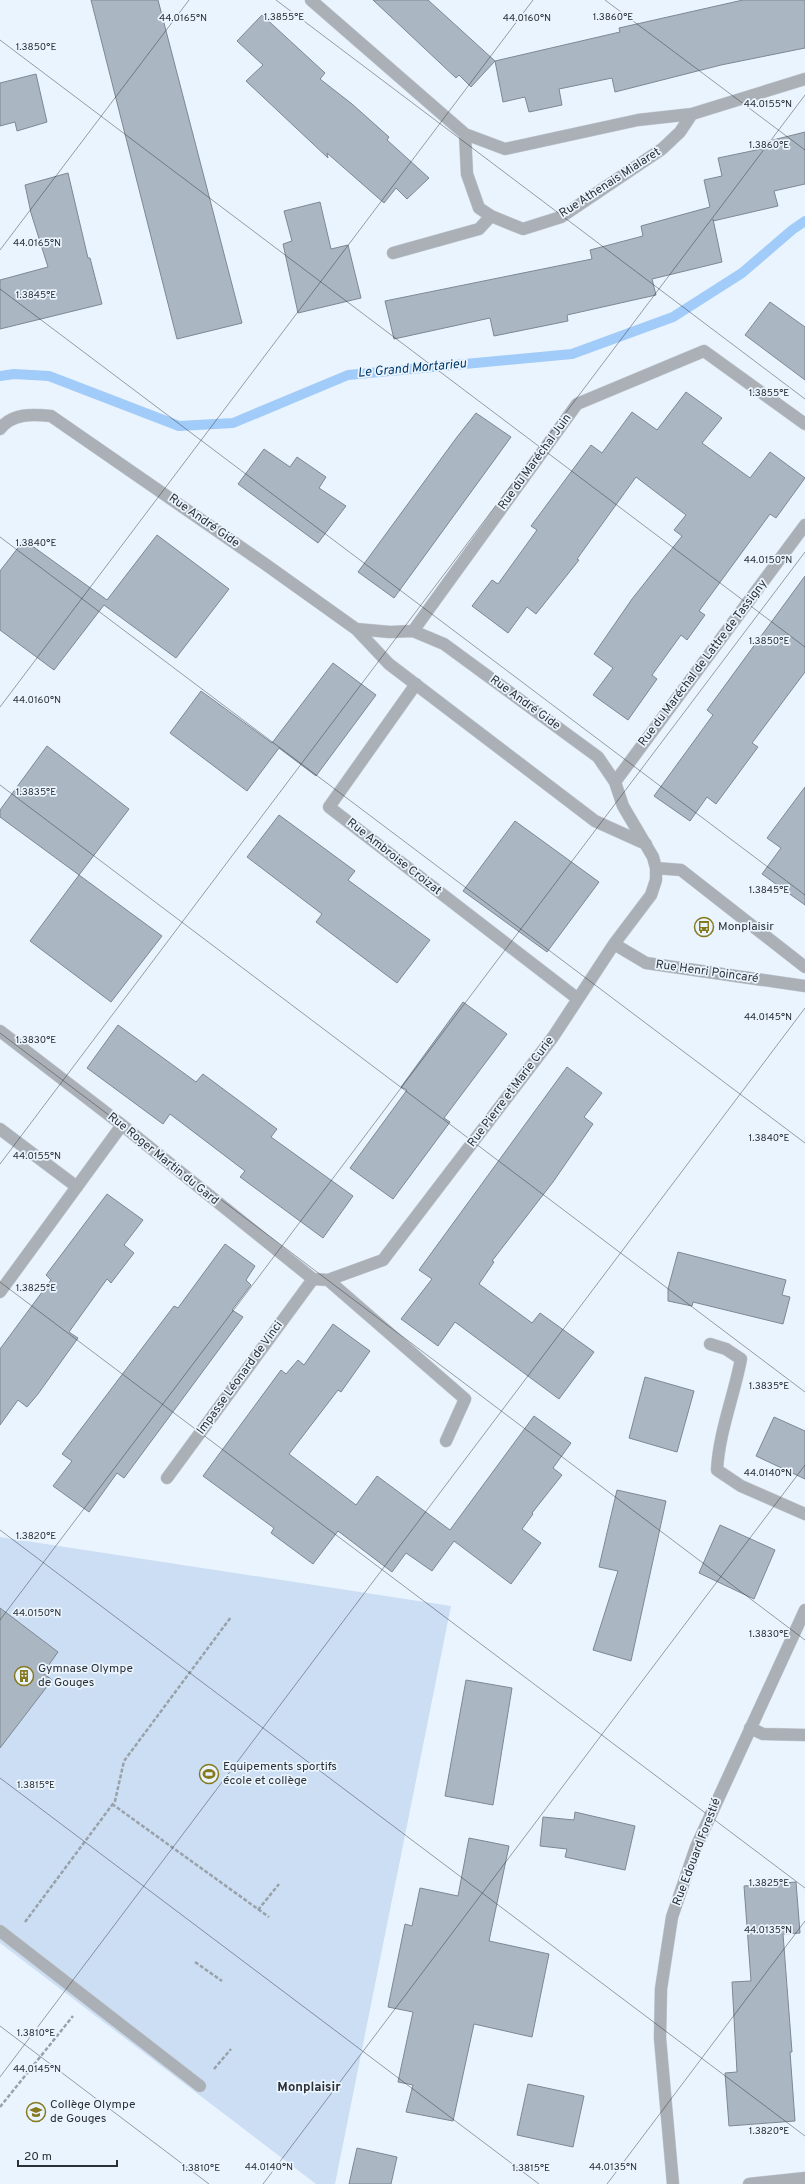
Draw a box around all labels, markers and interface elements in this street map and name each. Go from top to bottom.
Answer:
text: 1.3855°E [264,11,304,24]
text: 1.3860°E [593,11,633,24]
text: 44.0165°N [159,12,207,25]
text: 44.0160°N [503,12,551,25]
text: 1.3850°E [16,41,56,54]
text: 44.0155°N [744,98,792,111]
text: 1.3860°E [749,139,789,152]
street label: Rue Athenais Mialaret [556,144,664,222]
text: 44.0165°N [13,237,61,250]
text: 1.3845°E [16,289,56,302]
water label: Le Grand Mortarieu [357,356,468,382]
text: 1.3855°E [749,387,789,400]
street label: Rue du Maréchal Juin [495,411,575,513]
street label: Rue André Gide [165,491,243,551]
text: 1.3840°E [16,537,56,550]
text: 44.0150°N [744,554,792,567]
street label: Rue du Maréchal de Lattre de Tassigny [635,576,771,750]
text: 1.3850°E [749,635,789,648]
street label: Rue André Gide [487,672,563,734]
text: 44.0160°N [13,694,61,707]
text: 1.3835°E [16,786,56,799]
street label: Rue Ambroise Croizat [343,815,445,899]
text: 1.3845°E [749,884,789,897]
bus stop icon: Monplaisir [693,916,715,938]
place label: Monplaisir [718,919,774,935]
street label: Rue Henri Poincaré [655,957,759,987]
text: 44.0145°N [744,1011,792,1024]
text: 1.3830°E [16,1034,56,1047]
street label: Rue Pierre et Marie Curie [464,1034,558,1150]
street label: Rue Roger Martin du Gard [104,1109,222,1209]
text: 1.3840°E [749,1132,789,1145]
text: 44.0155°N [13,1150,61,1163]
text: 1.3825°E [16,1282,56,1295]
street label: Impasse Léonard de Vinci [193,1318,287,1438]
text: 1.3835°E [749,1380,789,1393]
text: 44.0140°N [744,1467,792,1480]
text: 1.3820°E [16,1530,56,1543]
text: 44.0150°N [13,1607,61,1620]
text: 1.3830°E [749,1628,789,1641]
place label: Gymnase Olympe de Gouges [38,1661,133,1691]
building icon: Gymnase Olympe de Gouges [13,1665,35,1687]
place label: Equipements sportifs école et collège [223,1759,337,1789]
sports icon: Equipements sportifs école et collège [198,1763,220,1785]
text: 1.3815°E [17,1779,55,1792]
street label: Rue Edouard Forestié [669,1796,725,1908]
text: 1.3825°E [749,1877,789,1890]
text: 44.0135°N [744,1924,792,1937]
text: 1.3810°E [17,2027,55,2040]
text: 44.0145°N [13,2063,61,2076]
district label: Monplaisir [277,2080,341,2096]
place label: Collège Olympe de Gouges [50,2097,135,2127]
school or university icon: Collège Olympe de Gouges [25,2101,47,2123]
text: 1.3820°E [749,2125,789,2138]
scale bar [18,2142,117,2168]
text: 20 m [24,2149,52,2165]
text: 44.0140°N [245,2161,293,2174]
text: 44.0135°N [589,2161,637,2174]
text: 1.3810°E [182,2162,220,2175]
text: 1.3815°E [512,2162,550,2175]

